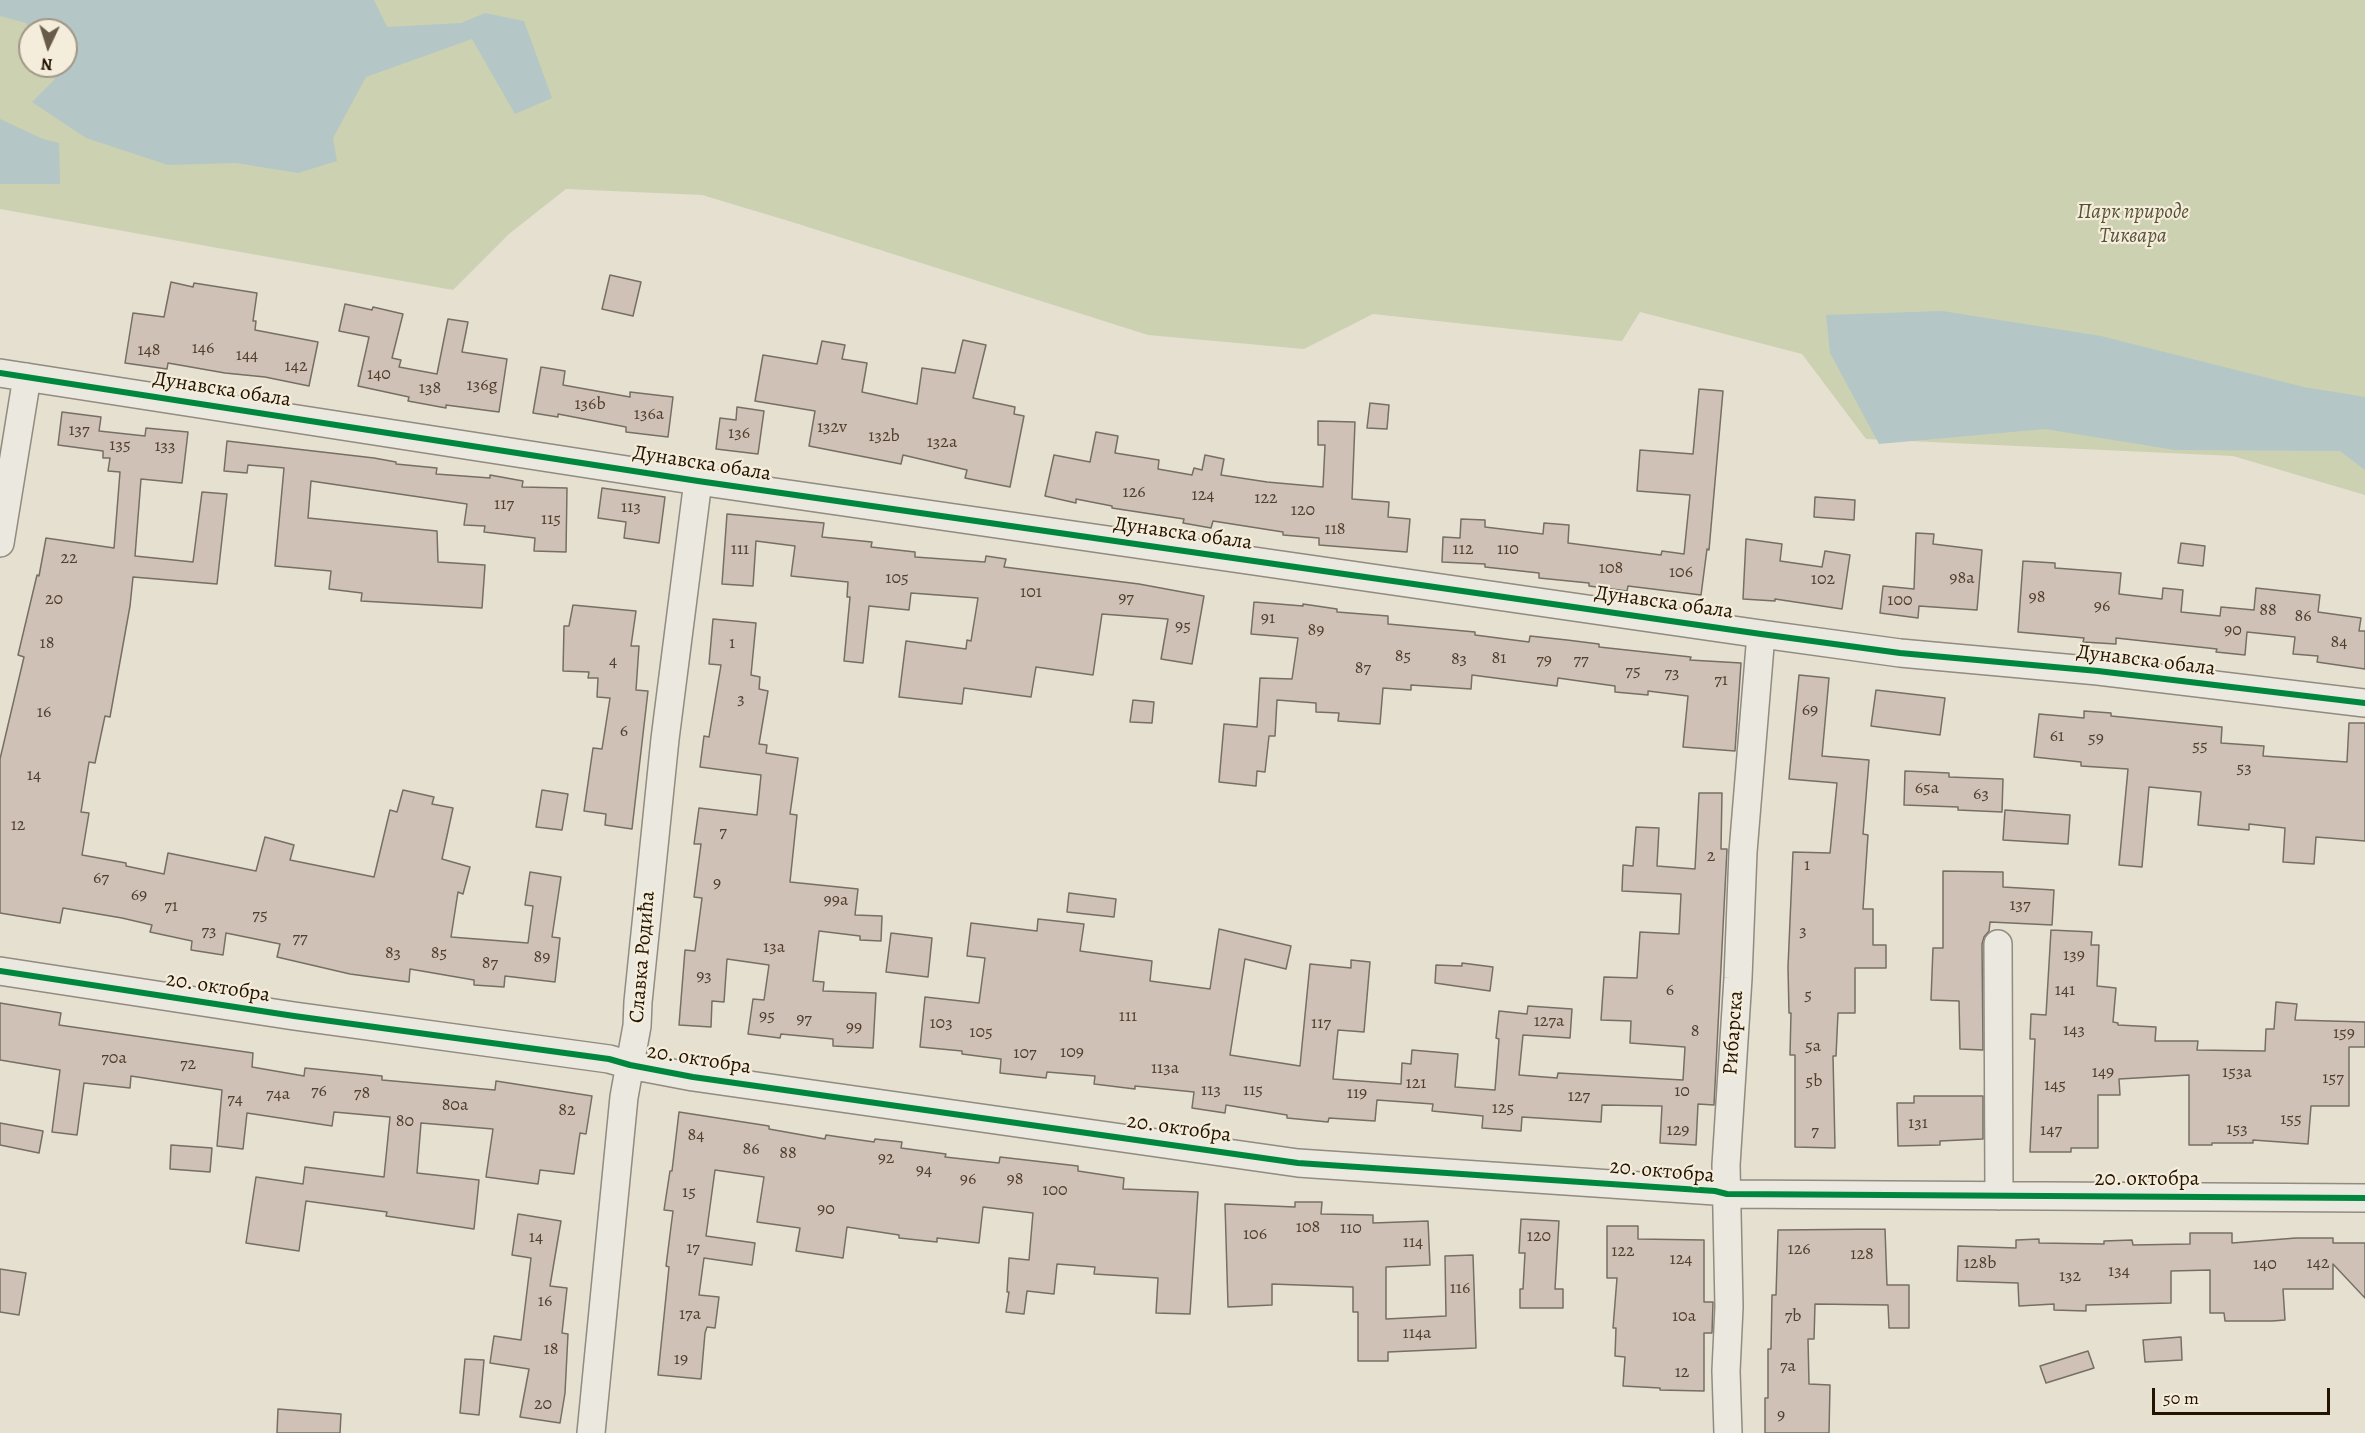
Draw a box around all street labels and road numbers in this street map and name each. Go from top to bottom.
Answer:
street label: Дунавска обала [151,367,293,413]
street label: Дунавска обала [631,441,773,487]
street label: Дунавска обала [1112,512,1254,556]
street label: Дунавска обала [1593,581,1735,625]
street label: Дунавска обала [2075,640,2217,682]
street label: Славка Родића [625,890,661,1024]
street label: 20. октобра [164,967,272,1009]
street label: Рибарска [1718,990,1750,1076]
street label: 20. октобра [645,1039,753,1081]
street label: 20. октобра [1125,1109,1233,1149]
street label: 20. октобра [1609,1155,1715,1189]
street label: 20. октобра [2095,1167,2199,1193]

